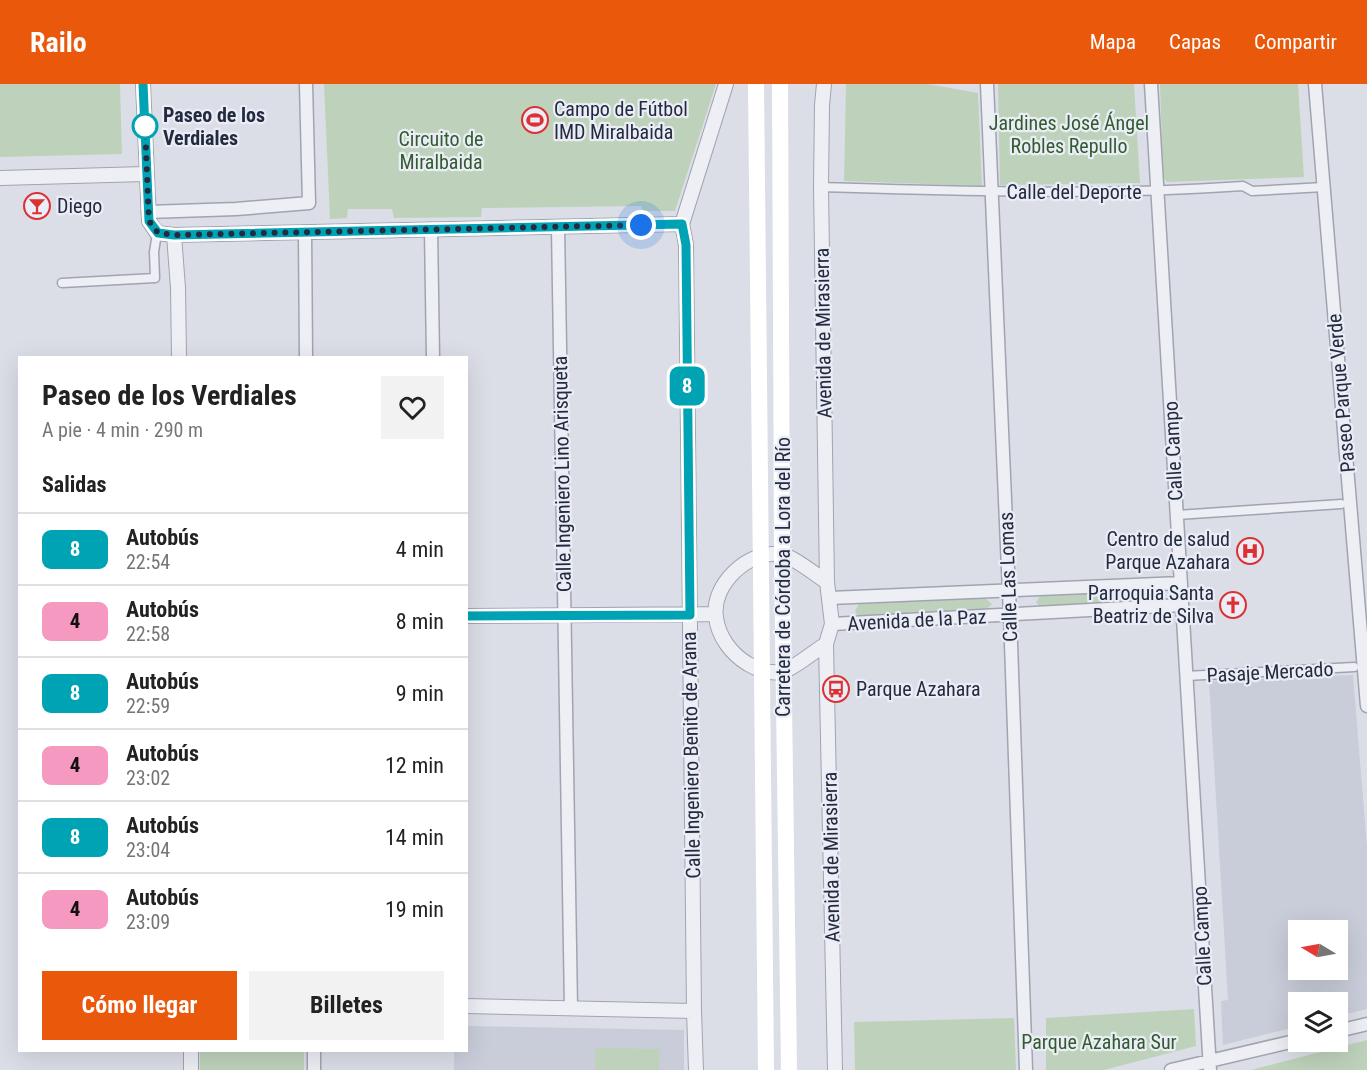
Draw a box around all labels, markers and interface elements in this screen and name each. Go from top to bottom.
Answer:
text: Railo [30,26,87,59]
text: Mapa [1090,30,1136,54]
text: Capas [1169,30,1221,54]
text: Compartir [1254,30,1337,54]
place label: Campo de Fútbol IMD Miralbaida [554,97,688,144]
place label: Paseo de los Verdiales [163,103,265,150]
sports icon: Campo de Fútbol IMD Miralbaida [520,105,550,135]
park label: Jardines José Ángel Robles Repullo [989,111,1149,158]
marker: Paseo de los Verdiales [132,113,158,139]
park label: Circuito de Miralbaida [399,127,483,174]
street label: Calle del Deporte [1006,180,1142,204]
bar icon: Diego [22,191,52,221]
place label: Diego [57,194,102,218]
your location [626,210,656,240]
street label: Avenida de Mirasierra [810,248,836,418]
street label: Paseo Parque Verde [1322,313,1360,473]
street label: Calle Ingeniero Lino Arisqueta [548,356,576,592]
line badge: 8 [668,366,706,406]
text: 8 [682,374,692,398]
button: heart [381,376,444,439]
text: Paseo de los Verdiales [42,379,297,412]
street label: Calle Campo [1158,400,1188,502]
text: A pie · 4 min · 290 m [42,418,203,442]
street label: Carretera de Córdoba a Lora del Río [771,437,795,717]
text: Salidas [42,472,107,497]
street label: Calle Las Lomas [994,512,1022,642]
text: Autobús [126,525,199,550]
place label: Centro de salud Parque Azahara [1105,527,1230,574]
hospital icon: Centro de salud Parque Azahara [1235,536,1265,566]
text: 8 [70,537,80,561]
text: 4 min [396,537,444,562]
text: 22:54 [126,550,170,574]
place label: Parroquia Santa Beatriz de Silva [1088,581,1214,628]
church icon: Parroquia Santa Beatriz de Silva [1218,590,1248,620]
text: Autobús [126,597,199,622]
street label: Avenida de la Paz [847,604,987,636]
text: 4 [70,609,80,633]
text: 8 min [396,609,444,634]
text: 22:58 [126,622,170,646]
street label: Calle Ingeniero Benito de Arana [677,631,705,879]
street label: Pasaje Mercado [1206,657,1334,687]
text: Autobús [126,669,199,694]
bus stop icon: Parque Azahara [821,674,851,704]
place label: Parque Azahara [856,677,981,701]
text: 8 [70,681,80,705]
text: 9 min [396,681,444,706]
text: 22:59 [126,694,170,718]
text: Autobús [126,741,199,766]
text: 4 [70,753,80,777]
text: 12 min [385,753,444,778]
text: 23:02 [126,766,170,790]
street label: Avenida de Mirasierra [818,772,844,942]
text: Autobús [126,813,199,838]
text: 8 [70,825,80,849]
text: 14 min [385,825,444,850]
text: 23:04 [126,838,170,862]
text: Autobús [126,885,199,910]
street label: Calle Campo [1187,885,1217,987]
text: 4 [70,897,80,921]
text: 19 min [385,897,444,922]
text: 23:09 [126,910,170,934]
north arrow [1288,920,1348,980]
map controls [1288,920,1348,1052]
button: Cómo llegar [42,971,237,1040]
button: Billetes [249,971,444,1040]
button: layers [1288,992,1348,1052]
park label: Parque Azahara Sur [1021,1030,1177,1054]

